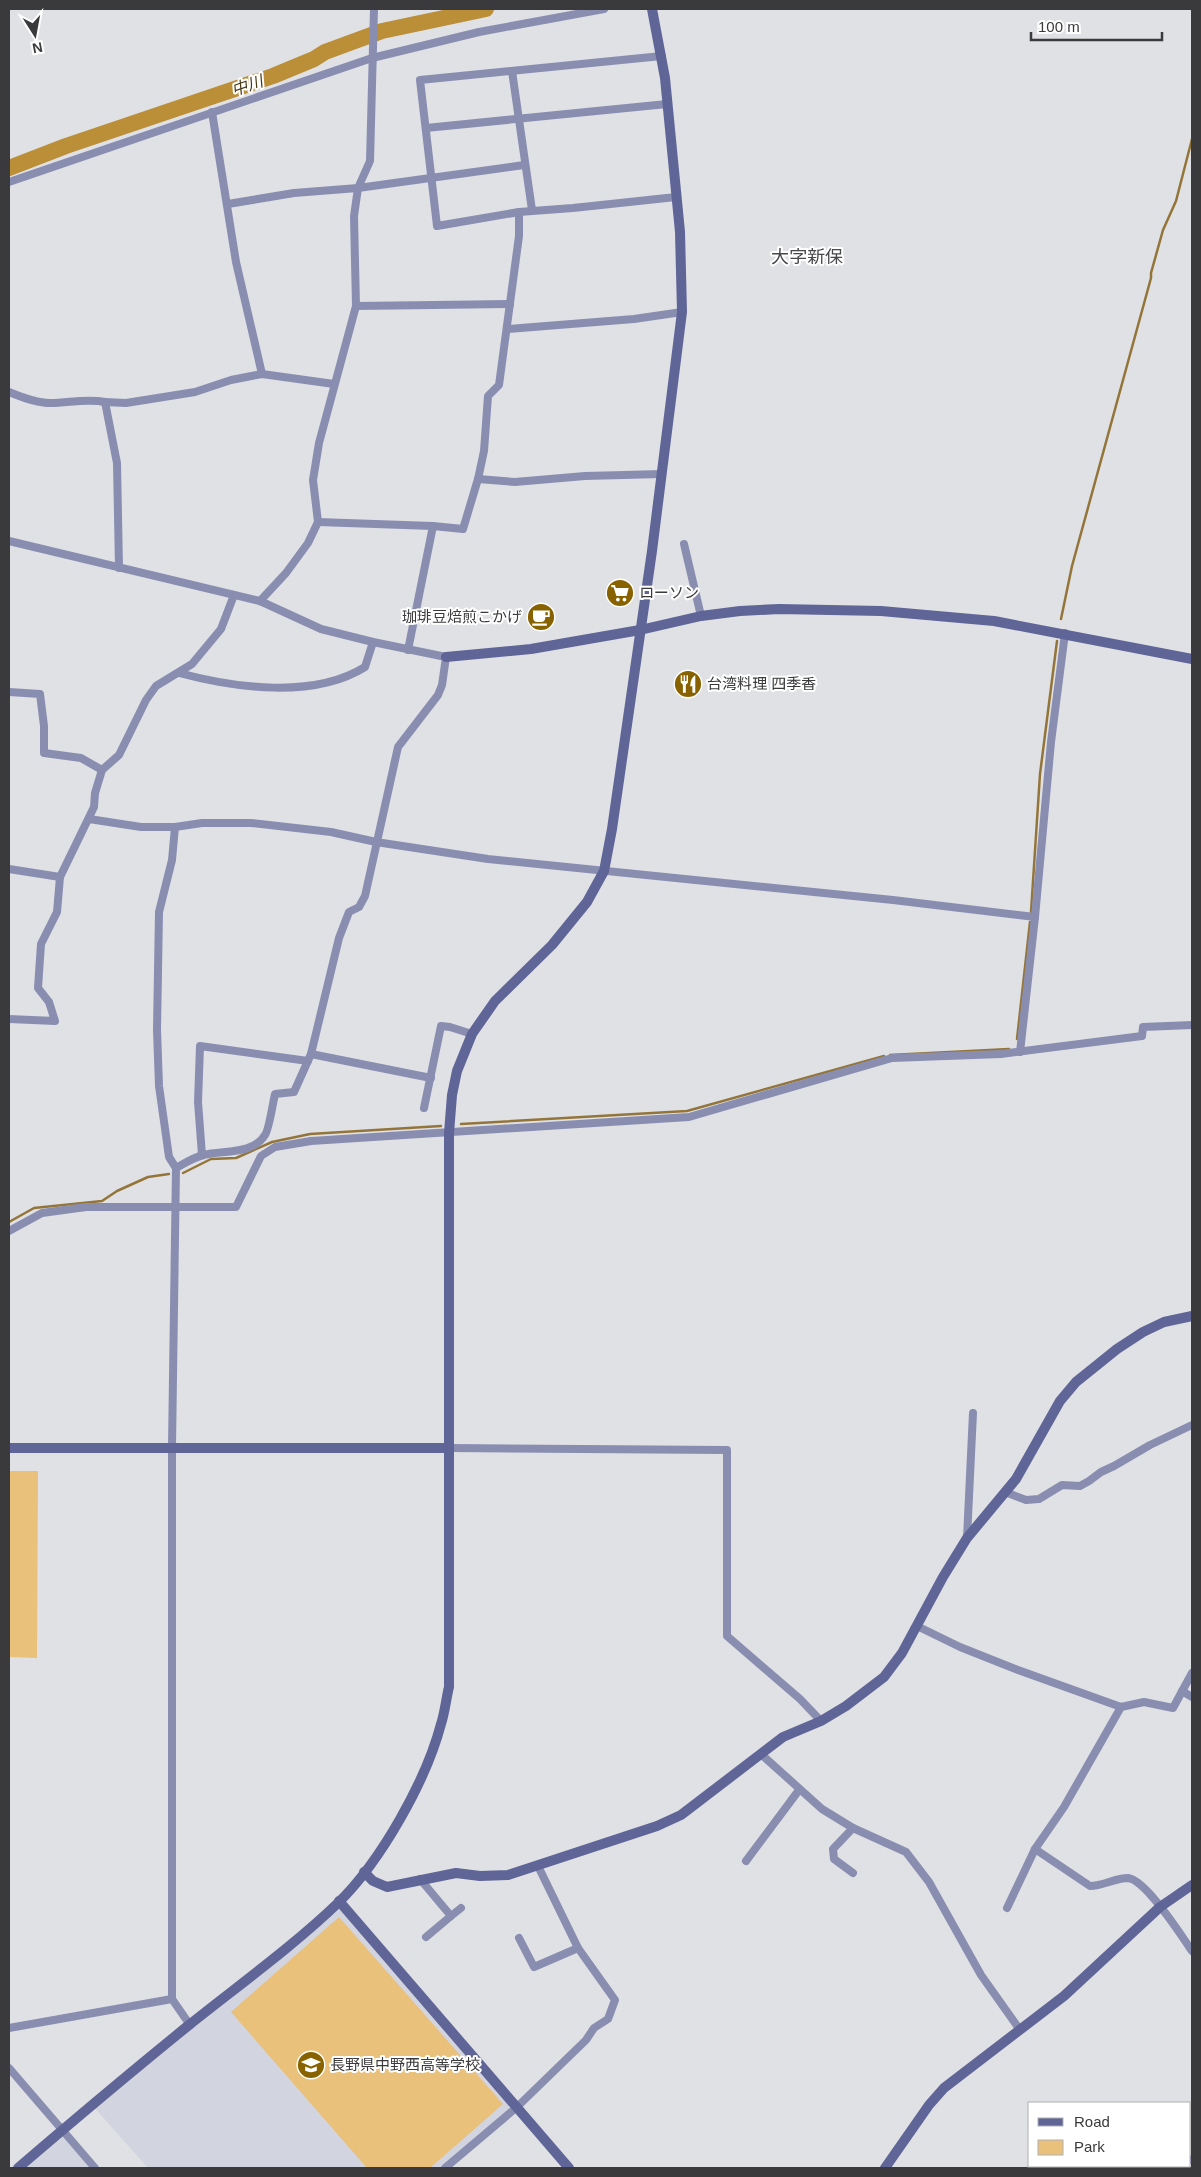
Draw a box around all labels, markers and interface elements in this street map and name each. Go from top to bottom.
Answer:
north arrow [10,10,60,60]
scale bar [1031,10,1162,42]
text: 100 m [1038,18,1080,35]
text: N [31,39,44,57]
water label: 中川 [229,72,267,99]
district label: 大字新保 [771,247,843,267]
supermarket icon: ローソン [605,578,635,608]
place label: ローソン [639,584,699,601]
cafe icon: 珈琲豆焙煎こかげ [526,602,556,632]
place label: 珈琲豆焙煎こかげ [402,608,522,625]
restaurant icon: 台湾料理 四季香 [673,669,703,699]
place label: 台湾料理 四季香 [707,675,816,692]
school or university icon: 長野県中野西高等学校 [296,2050,326,2080]
place label: 長野県中野西高等学校 [330,2056,480,2073]
legend [1028,2102,1191,2167]
text: Road [1074,2113,1110,2130]
text: Park [1074,2138,1105,2155]

